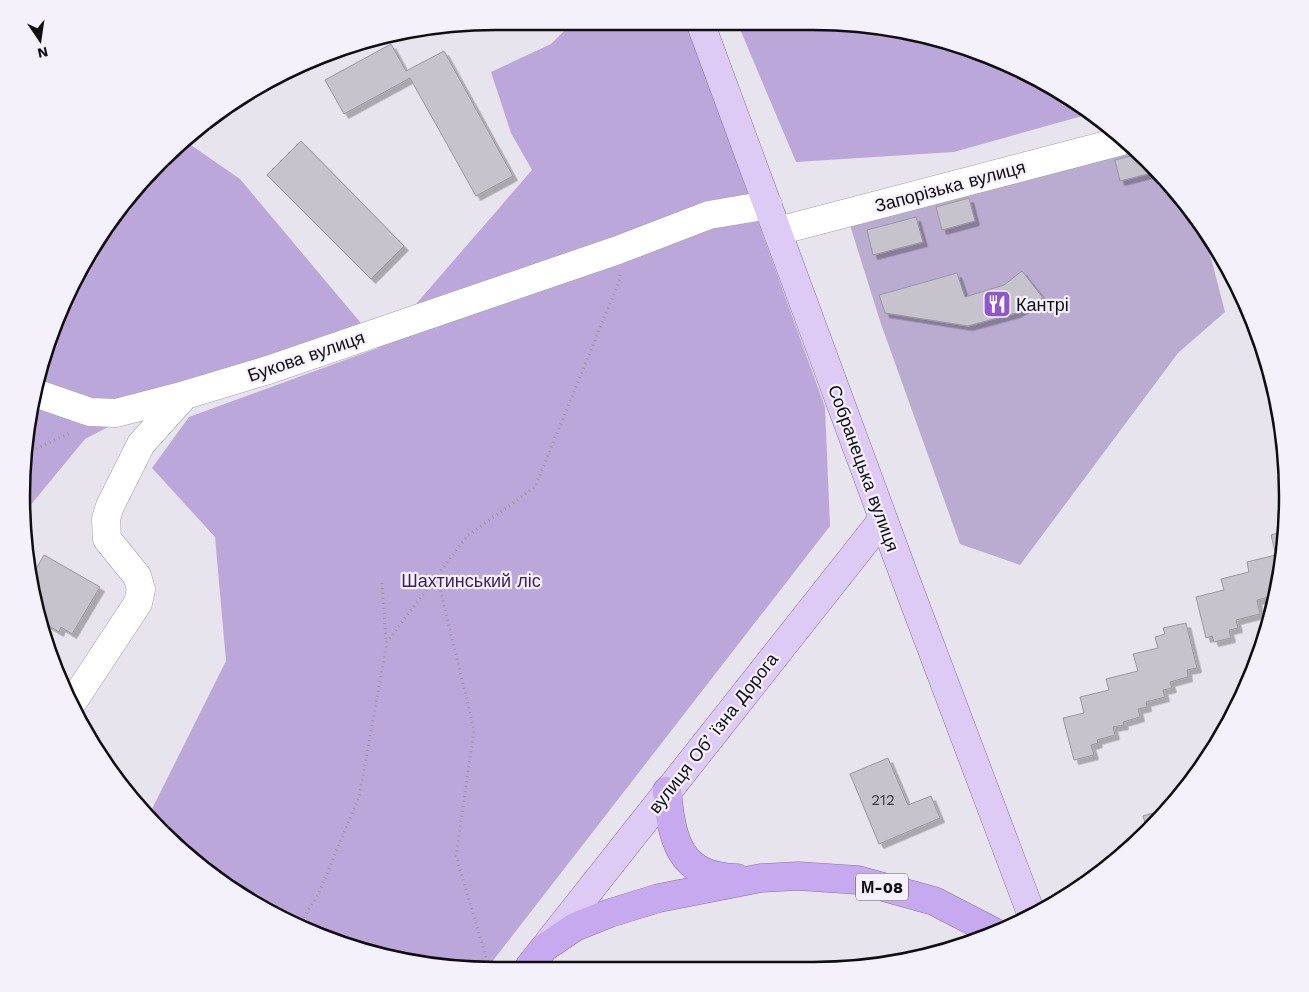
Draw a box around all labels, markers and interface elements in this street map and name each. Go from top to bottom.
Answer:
north arrow [15,15,65,65]
text: N [36,44,50,62]
street label: Запорізька вулиця [872,156,1028,216]
restaurant icon: Кантрі [982,289,1012,319]
place label: Кантрі [1016,294,1069,315]
street label: Букова вулиця [245,326,367,386]
street label: Собранецька вулиця [824,382,904,554]
park label: Шахтинський ліс [401,570,541,591]
street label: вулиця Обʼїзна Дорога [644,648,783,817]
house number: 212 [871,791,895,809]
road number: М-08 [856,874,908,900]

